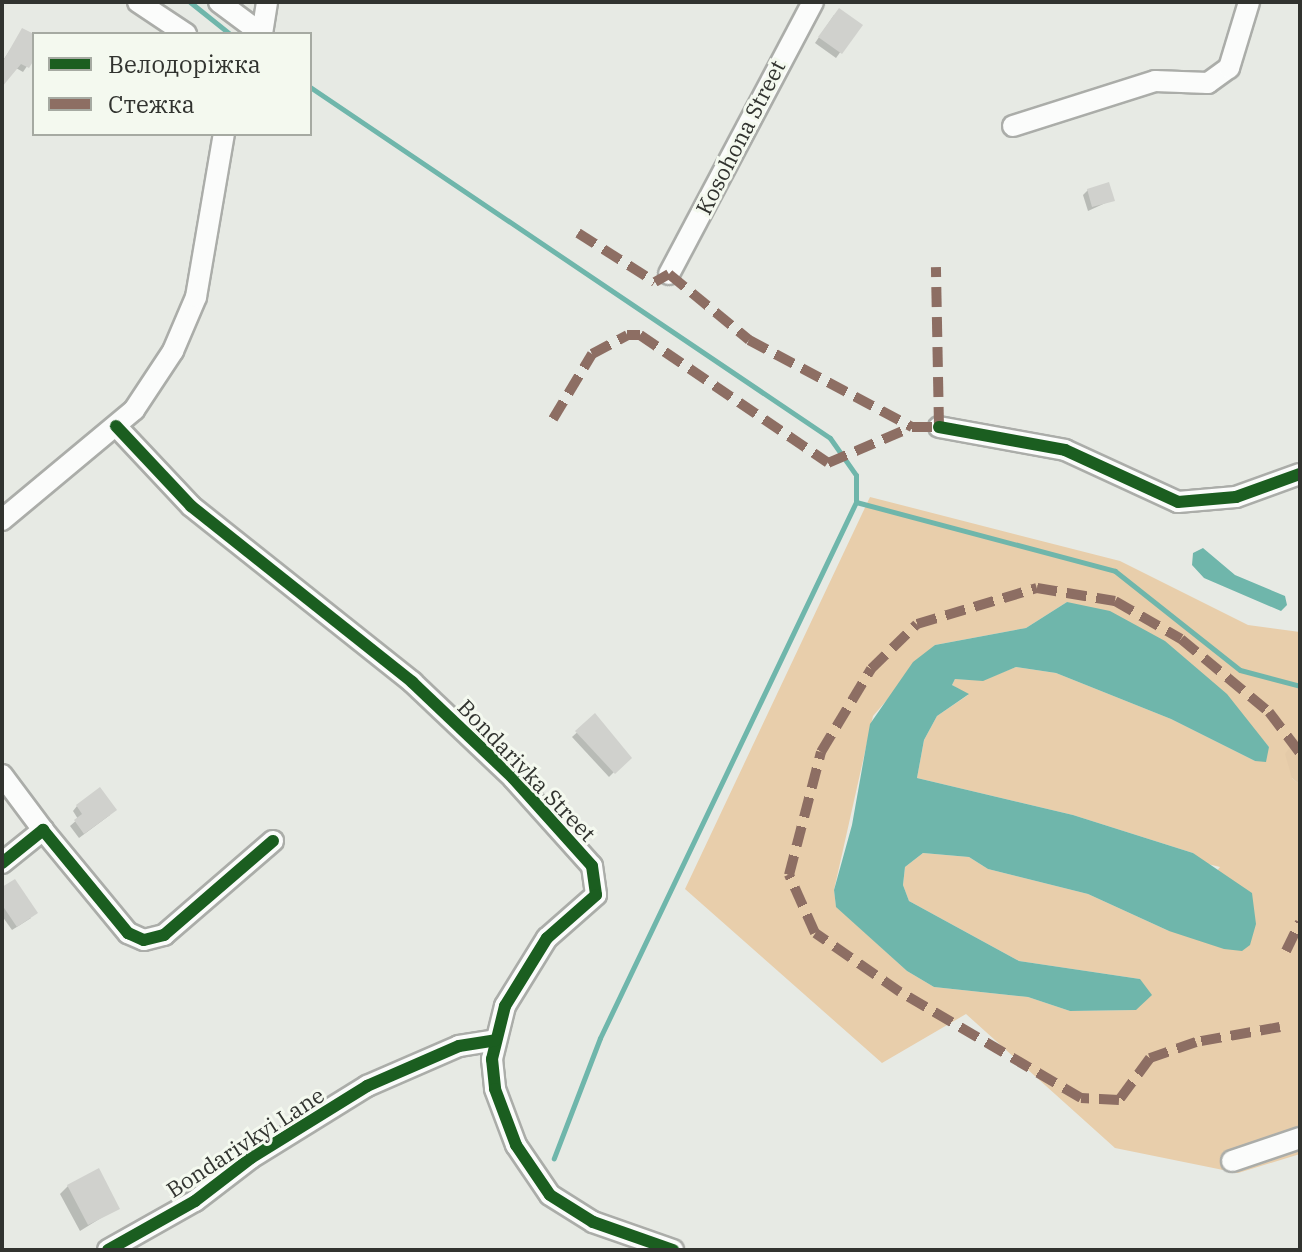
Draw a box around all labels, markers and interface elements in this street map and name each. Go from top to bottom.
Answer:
legend [32,32,312,136]
text: Велодоріжка [108,48,261,80]
street label: Kosohona Street [690,55,790,219]
text: Стежка [108,88,195,120]
street label: Bondarivka Street [453,694,601,846]
street label: Bondarivkyi Lane [161,1081,329,1203]

